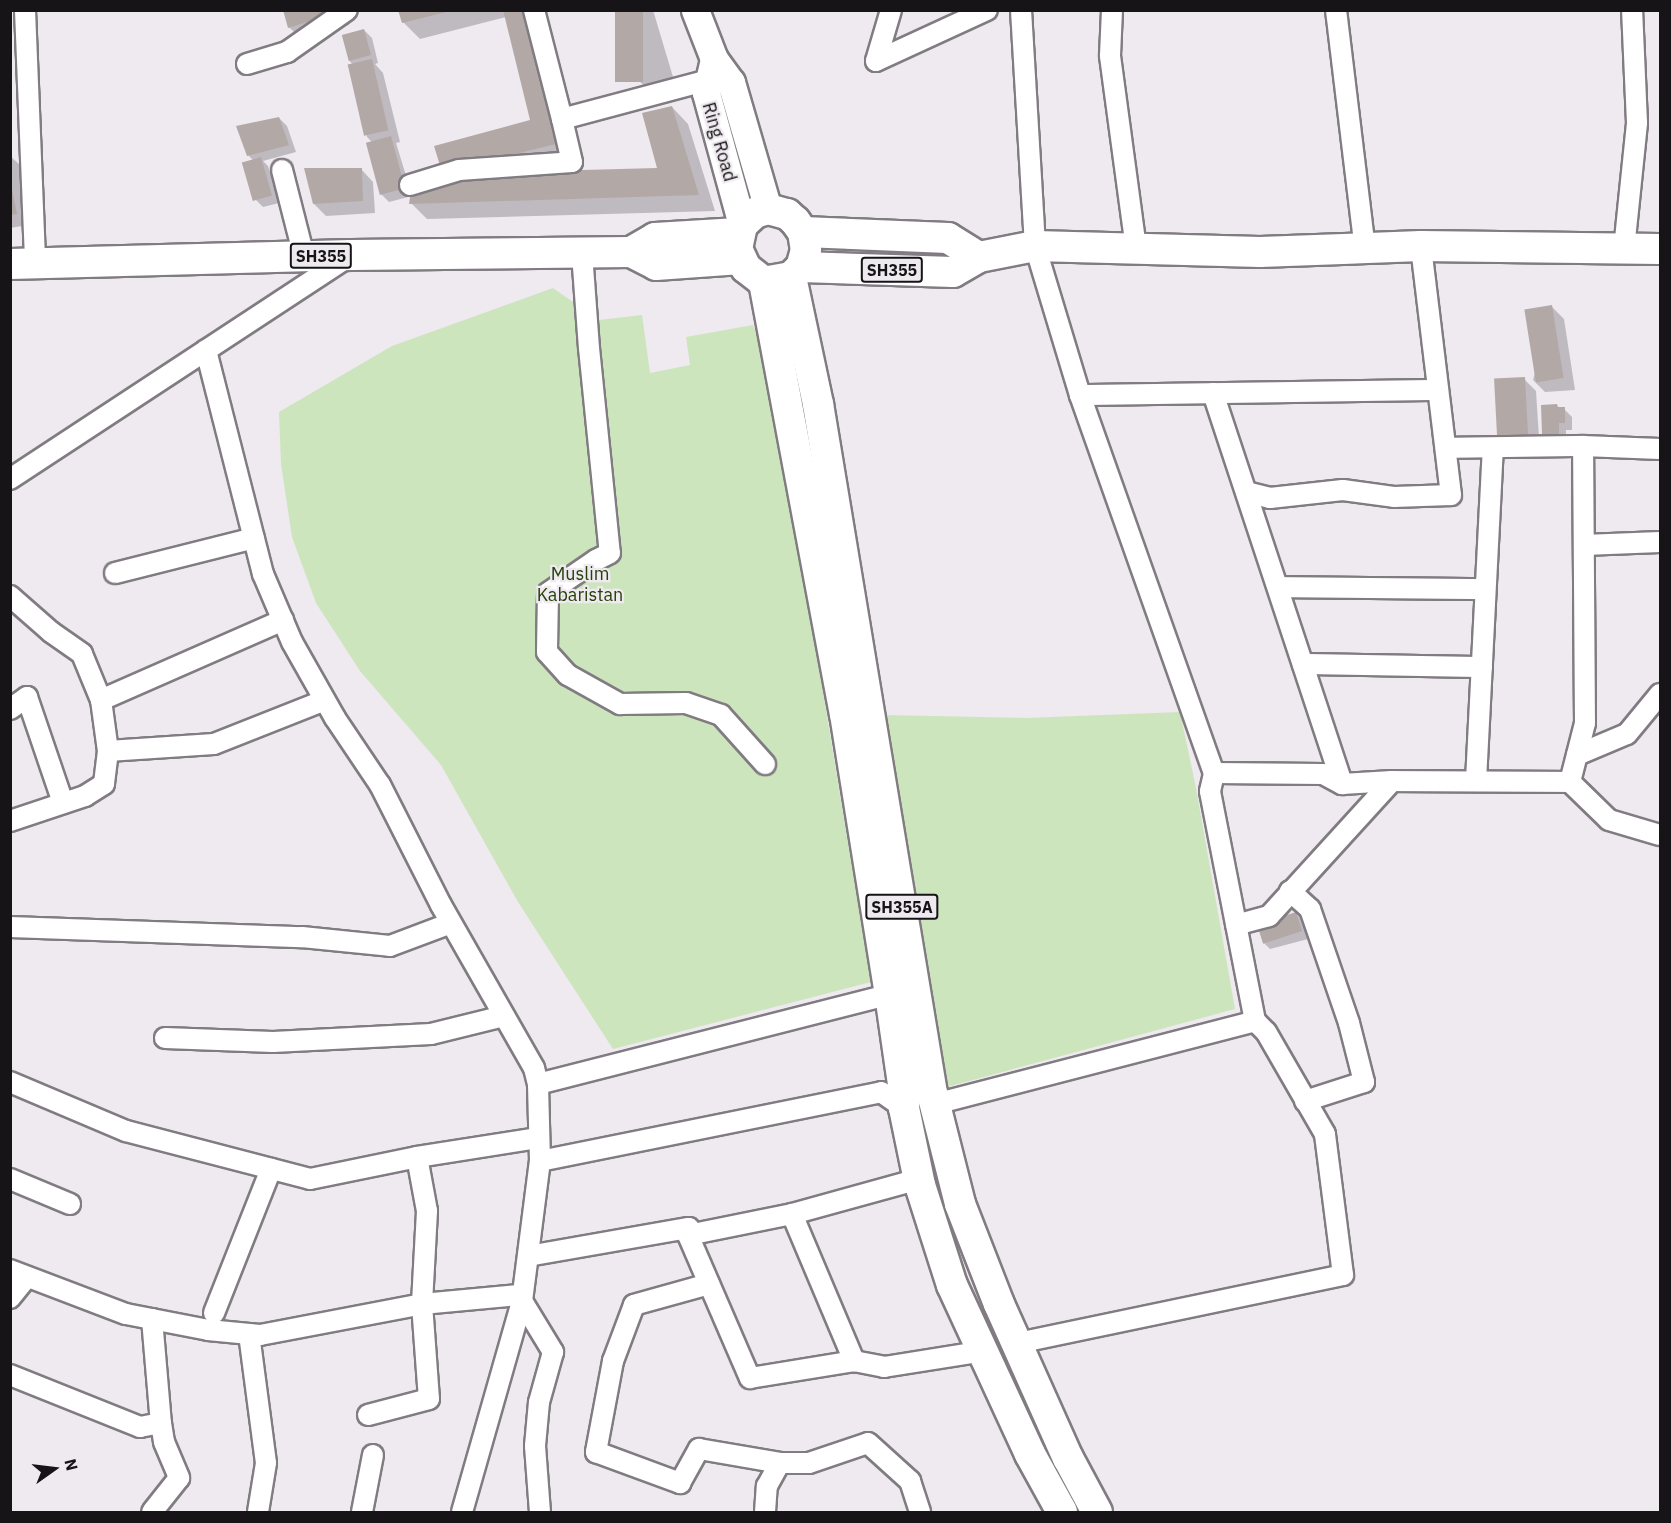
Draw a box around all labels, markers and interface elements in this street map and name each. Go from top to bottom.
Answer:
street label: Ring Road [697,100,741,184]
road number: SH355 [290,243,352,269]
road number: SH355 [860,257,924,283]
park label: Muslim Kabaristan [537,564,623,606]
road number: SH355A [864,894,940,920]
north arrow [24,1439,84,1499]
text: N [60,1457,83,1473]

